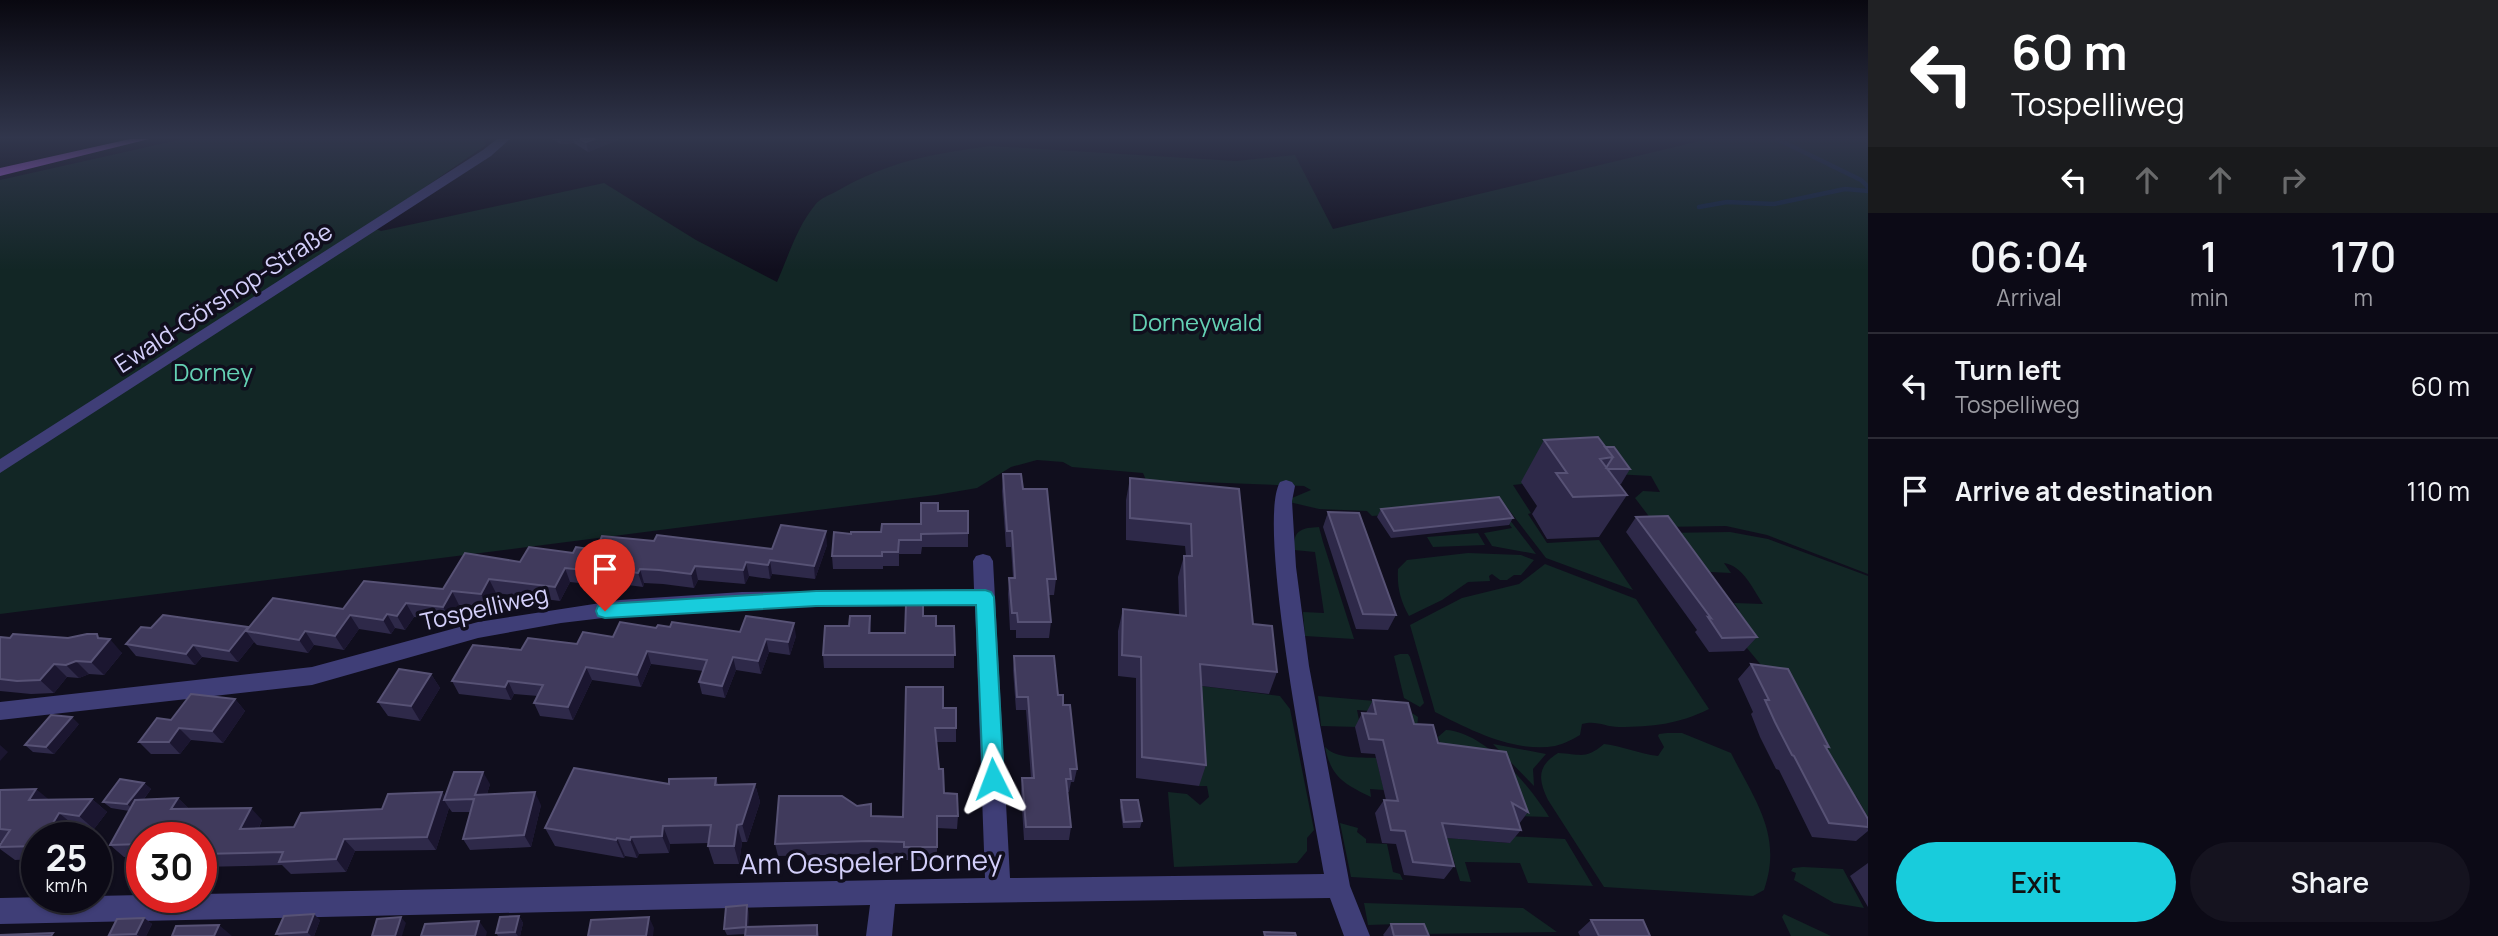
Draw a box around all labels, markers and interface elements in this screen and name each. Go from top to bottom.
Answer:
text: 60 m [2011,18,2128,85]
icon: left [1896,28,1987,119]
text: Tospelliweg [2011,82,2185,126]
icon: left [2055,161,2093,199]
icon: ahead [2128,161,2166,199]
icon: ahead [2201,161,2239,199]
icon: right [2274,161,2312,199]
street label: Ewald-Görshop-Straße [108,214,338,380]
text: 06:04 [1969,227,2089,285]
text: 1 [2200,227,2218,285]
text: 170 [2330,227,2397,285]
text: Arrival [1996,281,2062,313]
text: min [2190,281,2228,313]
text: m [2353,281,2373,313]
park label: Dorneywald [1132,305,1262,338]
text: Turn left [1955,352,2062,388]
park label: Dorney [173,355,253,388]
icon: left [1896,367,1934,405]
text: 60 m [2411,368,2470,404]
text: Tospelliweg [1955,388,2080,420]
icon: arrive [1896,472,1934,510]
text: Arrive at destination [1955,473,2213,509]
text: 110 m [2407,473,2470,509]
pin [575,539,635,611]
icon: arrive [586,550,624,588]
street label: Tospelliweg [417,576,551,638]
position arrow [956,742,1030,816]
speed limit sign: 30 [126,822,217,913]
text: 25 [46,834,87,882]
street label: Am Oespeler Dorney [739,840,1003,882]
button: Exit [1896,842,2176,922]
button: Share [2190,842,2470,922]
text: km/h [46,873,87,897]

